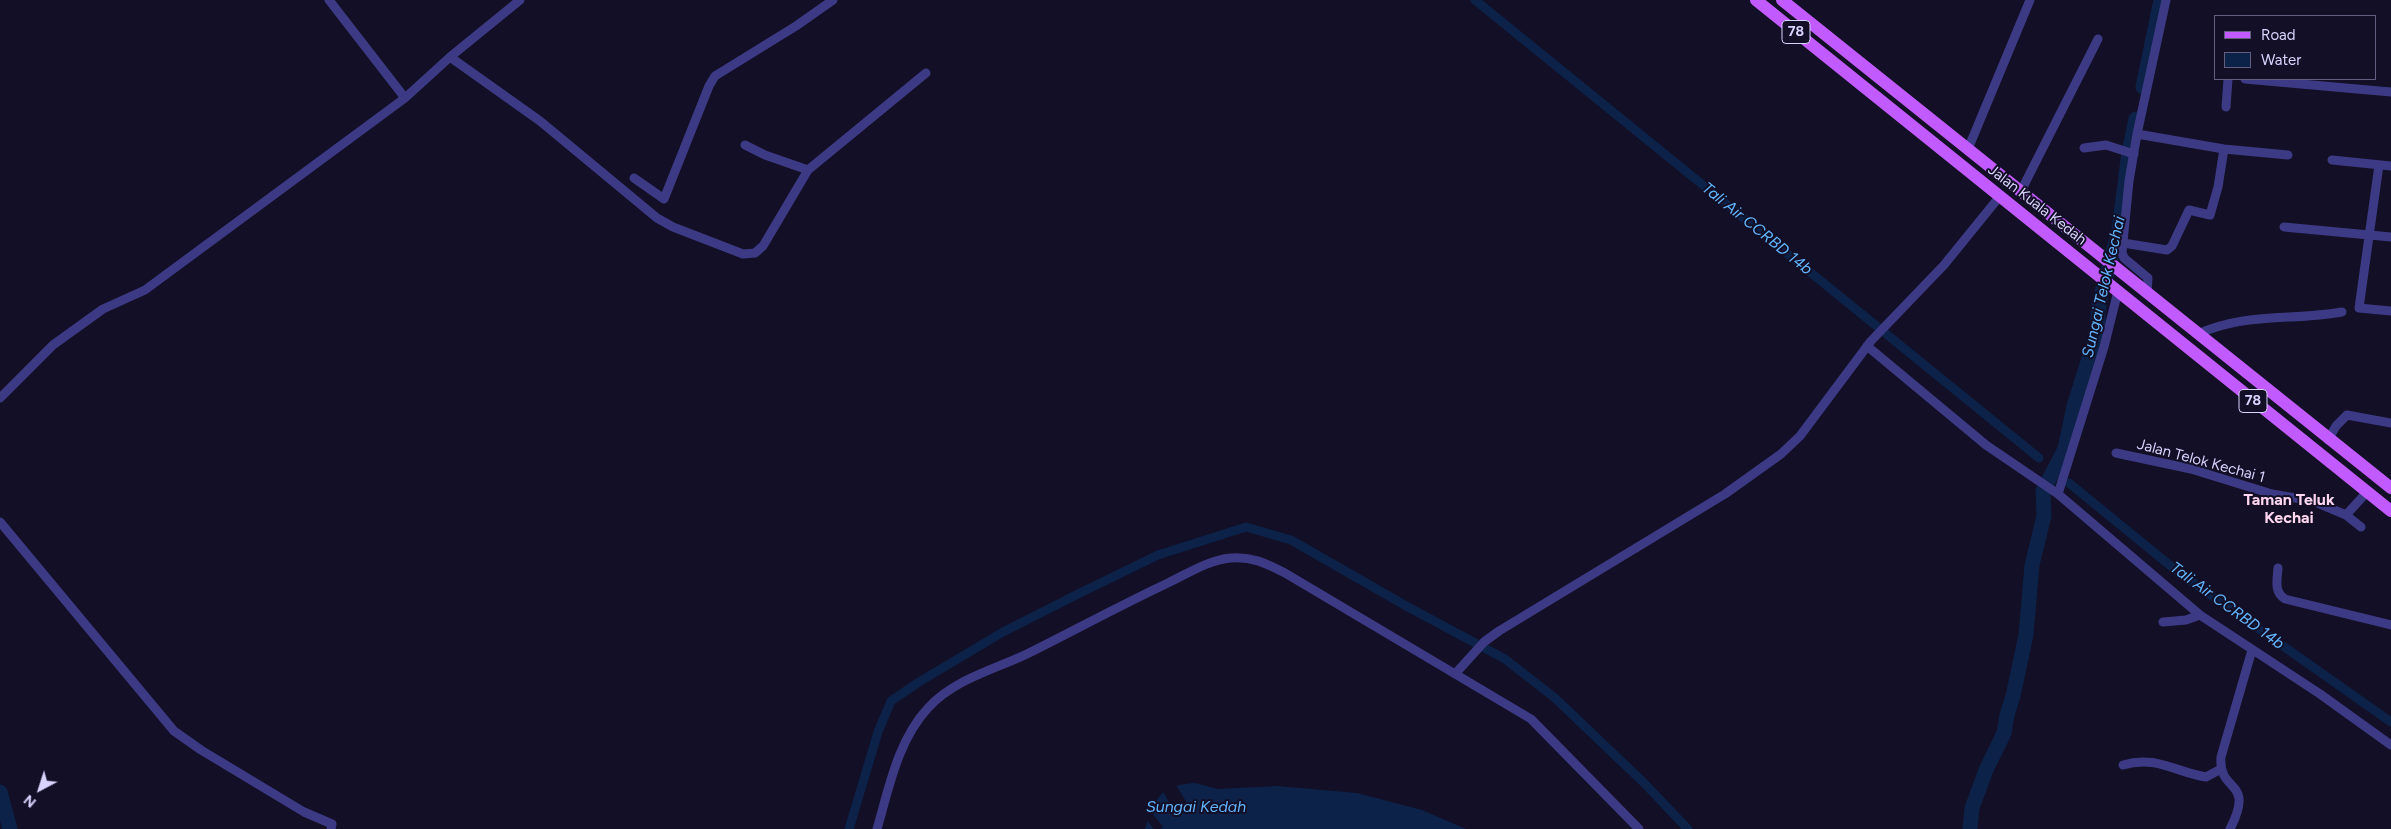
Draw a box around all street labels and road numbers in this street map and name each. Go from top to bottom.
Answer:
road number: 78 [1782,21,1810,44]
street label: Jalan Kuala Kedah [1984,161,2090,249]
road number: 78 [2239,390,2267,412]
street label: Jalan Telok Kechai 1 [2135,435,2267,487]

